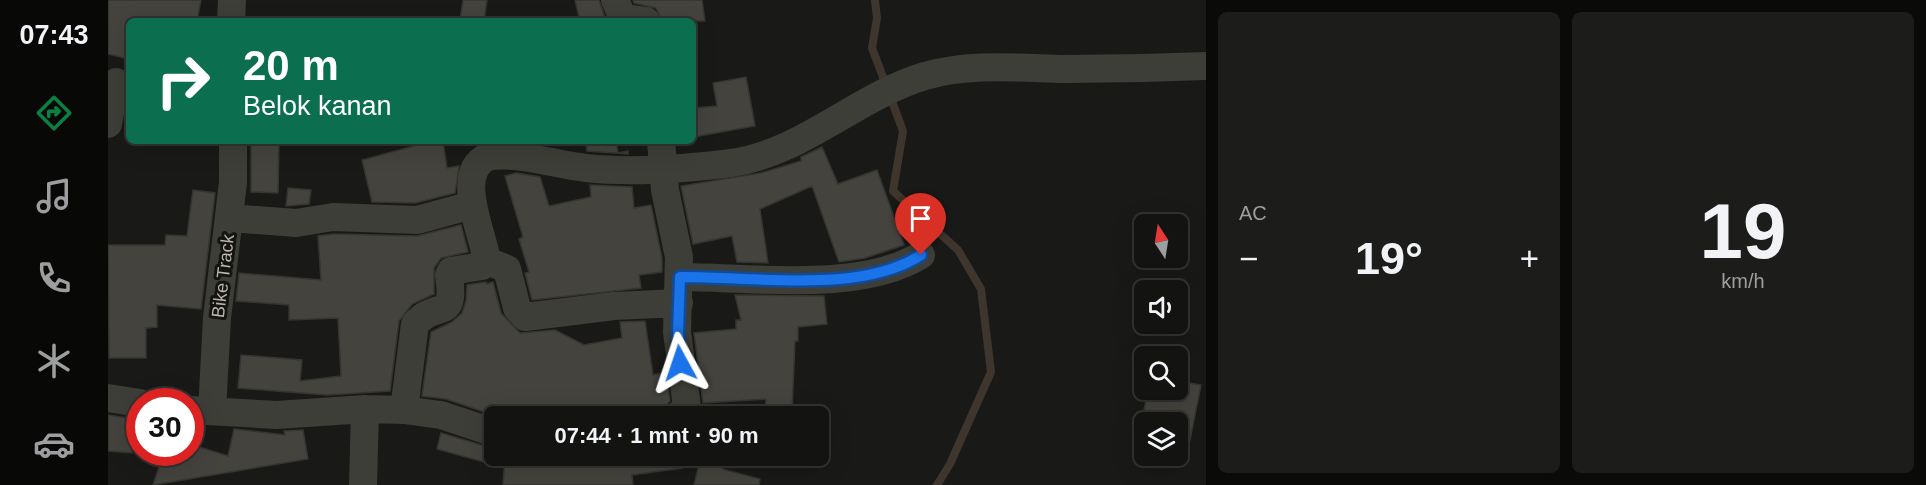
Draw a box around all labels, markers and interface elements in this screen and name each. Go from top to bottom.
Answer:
text: 07:43 [19,20,89,50]
icon: right [144,42,222,120]
text: 20 m [243,42,339,89]
text: Belok kanan [243,91,392,121]
icon: directions [33,92,75,134]
icon: music [33,175,75,217]
text: 19 [1700,187,1786,275]
pin [895,193,946,255]
icon: arrive [904,202,937,235]
text: AC [1239,202,1267,224]
north arrow [1134,214,1188,268]
map controls [1134,214,1188,466]
street label: Bike Track [208,232,238,319]
text: 19° [1355,233,1423,284]
text: − [1239,240,1258,277]
text: + [1520,240,1539,277]
icon: phone [33,257,75,299]
text: km/h [1721,270,1765,292]
button: sound [1134,280,1188,334]
position arrow [648,331,712,395]
icon: climate [33,340,75,382]
button: search [1134,346,1188,400]
speed limit sign: 30 [126,388,204,466]
button: layers [1134,412,1188,466]
icon: car [33,423,75,465]
text: 07:44 · 1 mnt · 90 m [554,423,759,448]

